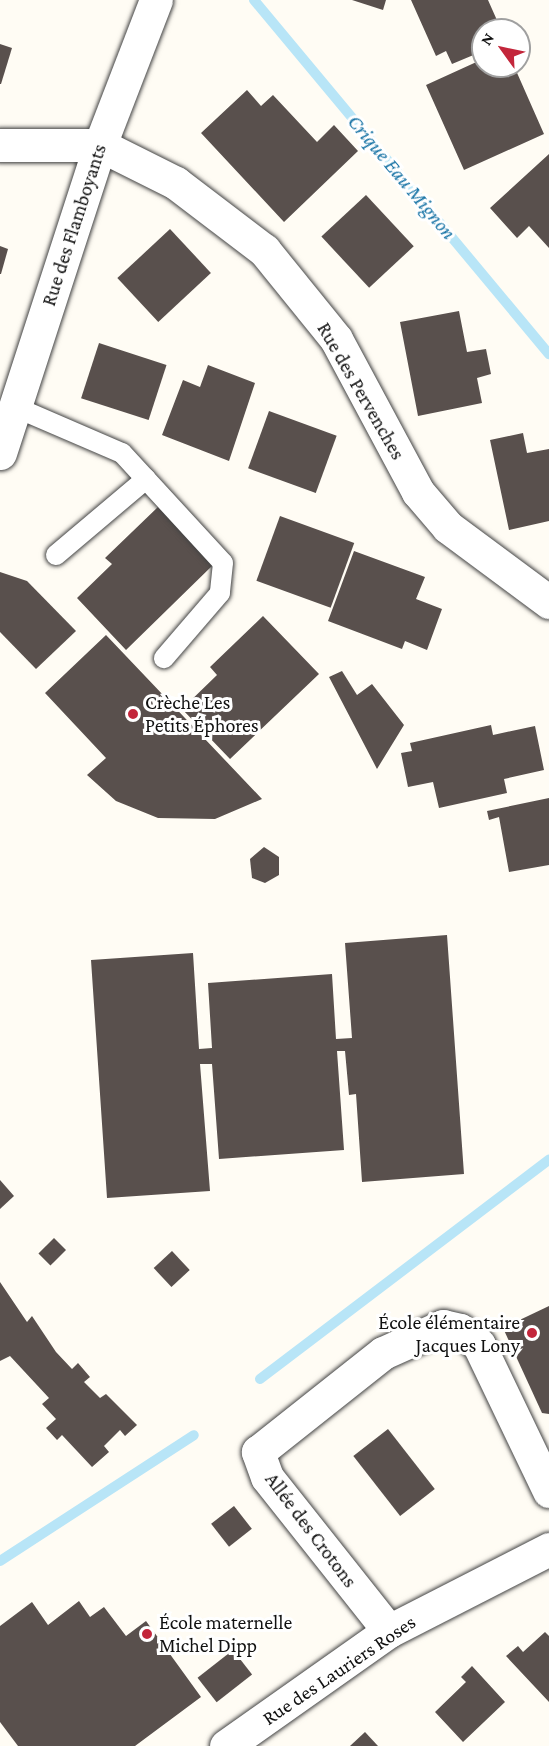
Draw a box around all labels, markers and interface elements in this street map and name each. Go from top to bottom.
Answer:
north arrow [471,18,531,78]
text: N [477,30,497,48]
water label: Crique Eau Mignon [342,109,462,245]
street label: Rue des Flamboyants [36,141,112,309]
street label: Rue des Pervenches [312,318,410,464]
place label: Crèche Les Petits Éphores [145,690,259,737]
marker: Crèche Les Petits Éphores [126,707,140,721]
place label: École élémentaire Jacques Lony [378,1310,520,1357]
marker: École élémentaire Jacques Lony [525,1326,539,1340]
street label: Allée des Crotons [260,1468,362,1592]
place label: École maternelle Michel Dipp [159,1610,292,1657]
street label: Rue des Lauriers Roses [258,1610,420,1730]
marker: École maternelle Michel Dipp [140,1627,154,1641]

